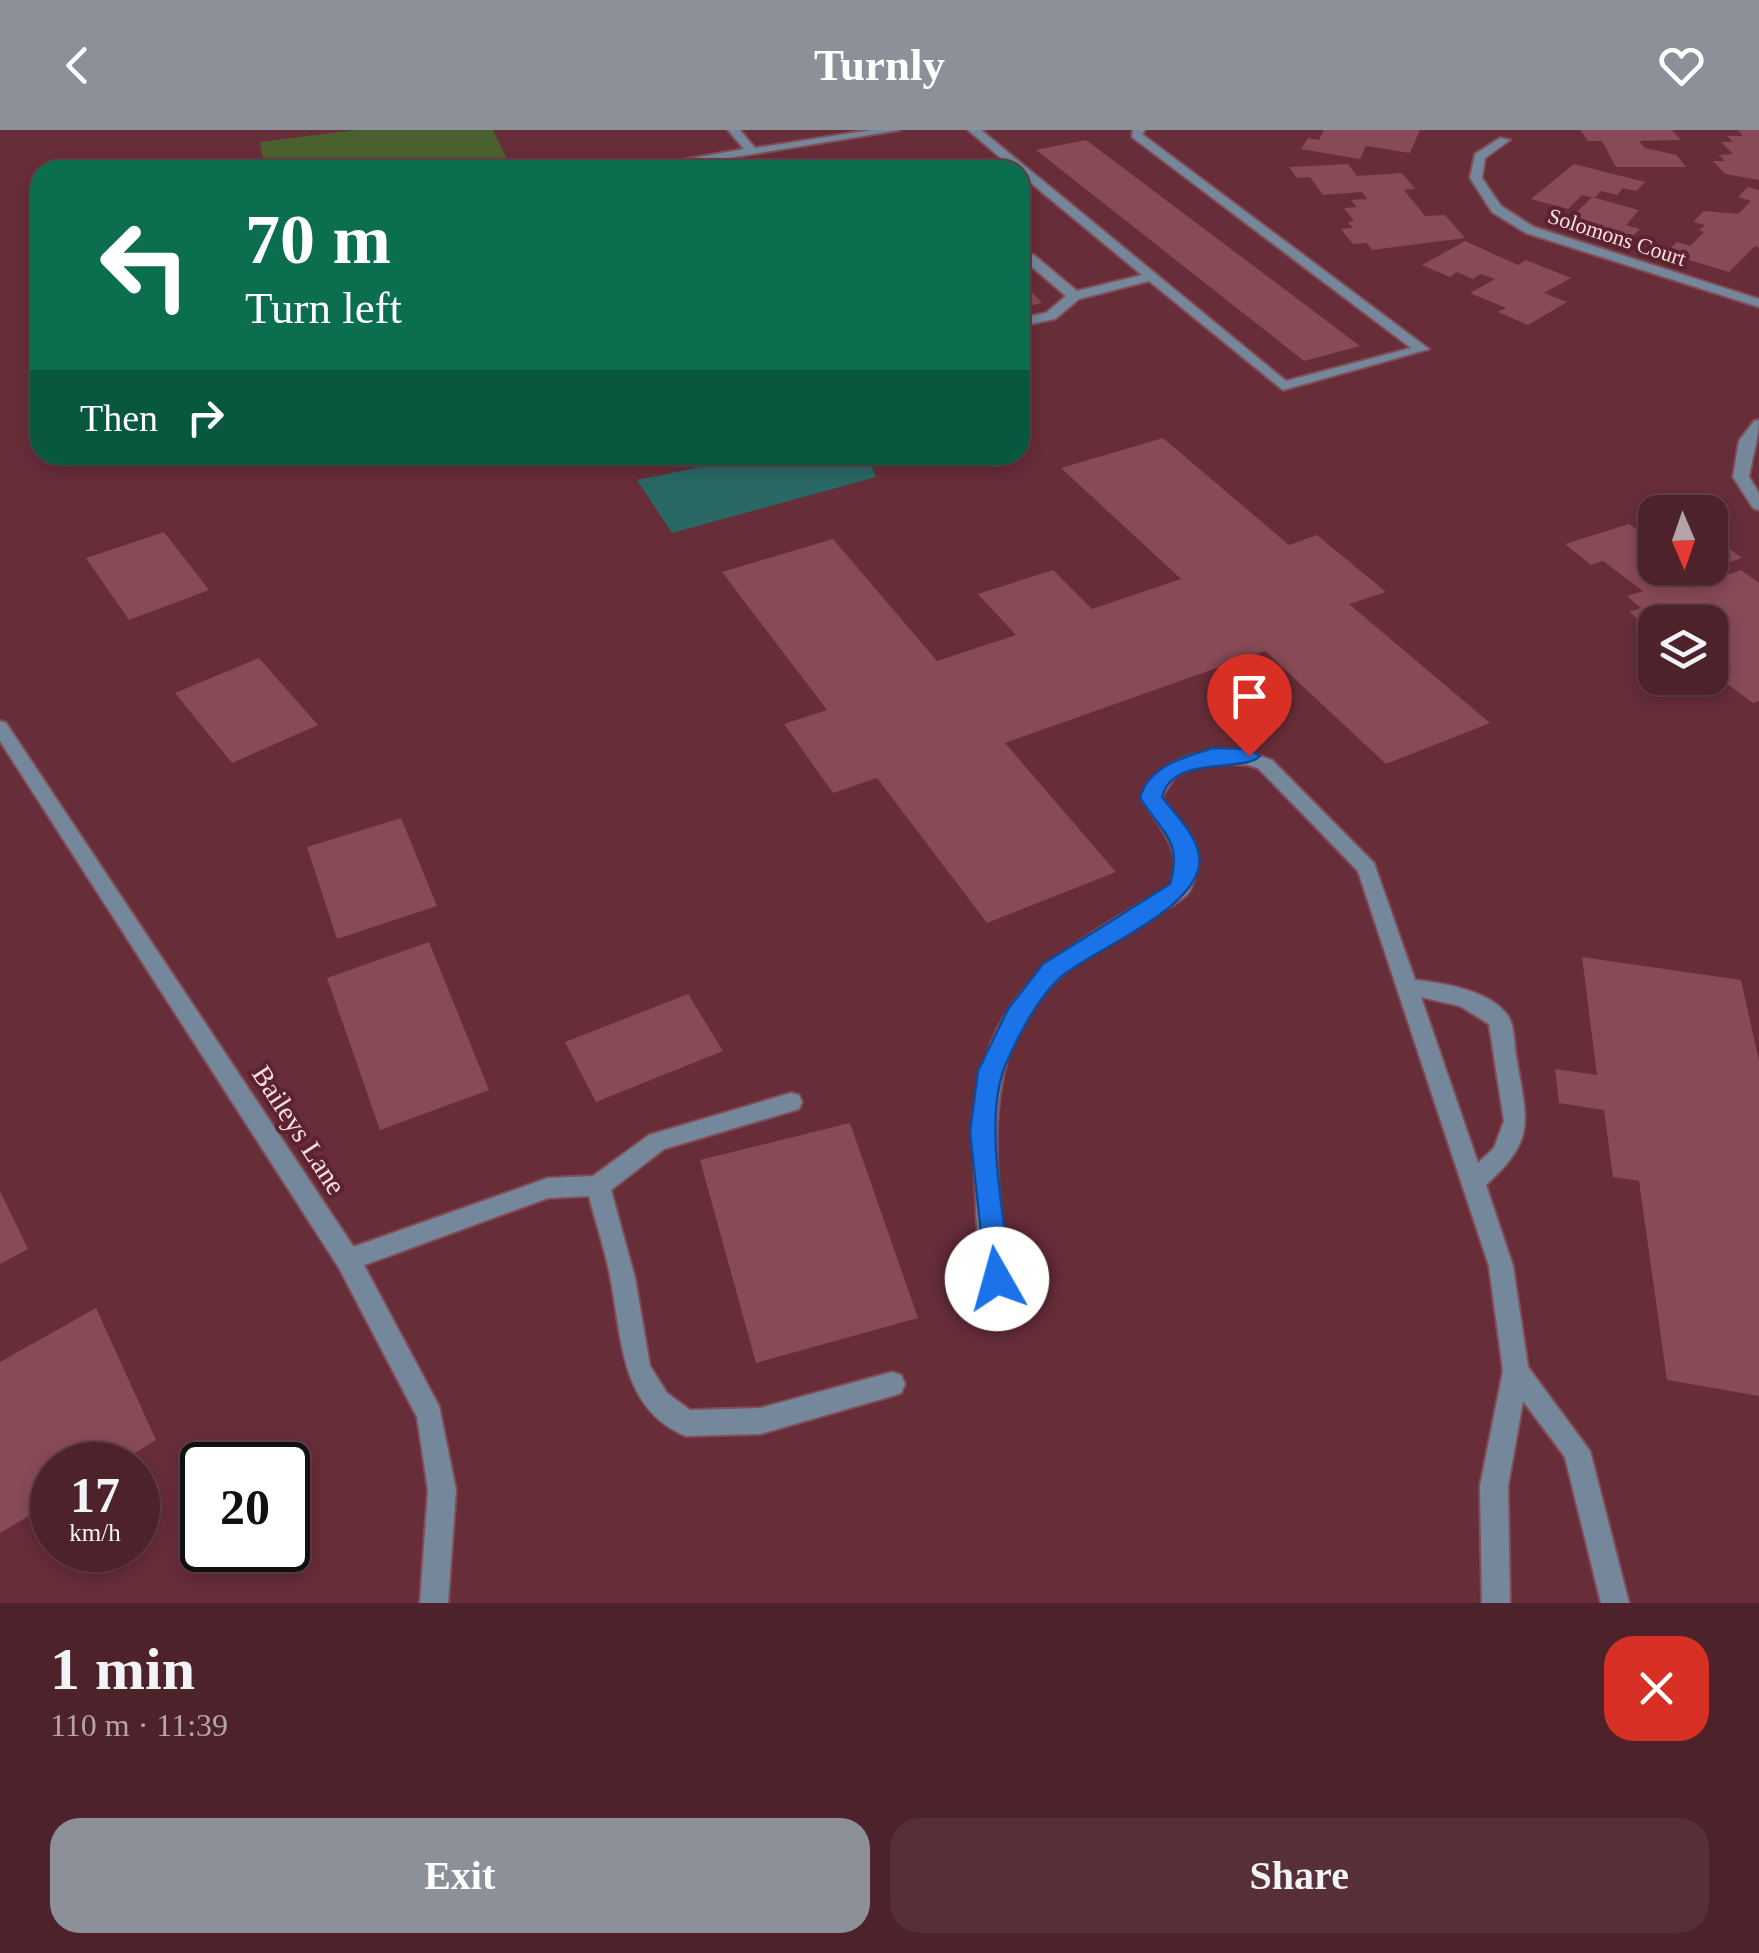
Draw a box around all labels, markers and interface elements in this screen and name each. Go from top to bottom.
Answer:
icon: back [50,38,105,93]
icon: heart [1654,38,1709,93]
text: Turnly [814,40,945,90]
icon: left [80,200,210,330]
text: 70 m [245,201,391,278]
street label: Solomons Court [1545,203,1689,271]
text: Turn left [245,283,402,333]
icon: right [178,390,233,445]
text: Then [80,397,158,439]
north arrow [1638,495,1728,585]
map controls [1638,495,1728,695]
button: layers [1638,605,1728,695]
pin [1207,654,1292,757]
icon: arrive [1222,669,1277,724]
street label: Baileys Lane [246,1060,352,1200]
position arrow [945,1227,1049,1331]
speed limit sign: 20 [180,1442,310,1572]
text: 17 [70,1467,120,1523]
text: km/h [69,1519,121,1546]
text: 1 min [50,1636,195,1702]
button: close [1604,1636,1709,1741]
text: 110 m · 11:39 [50,1707,228,1743]
button: Exit [50,1818,870,1933]
button: Share [890,1818,1709,1933]

